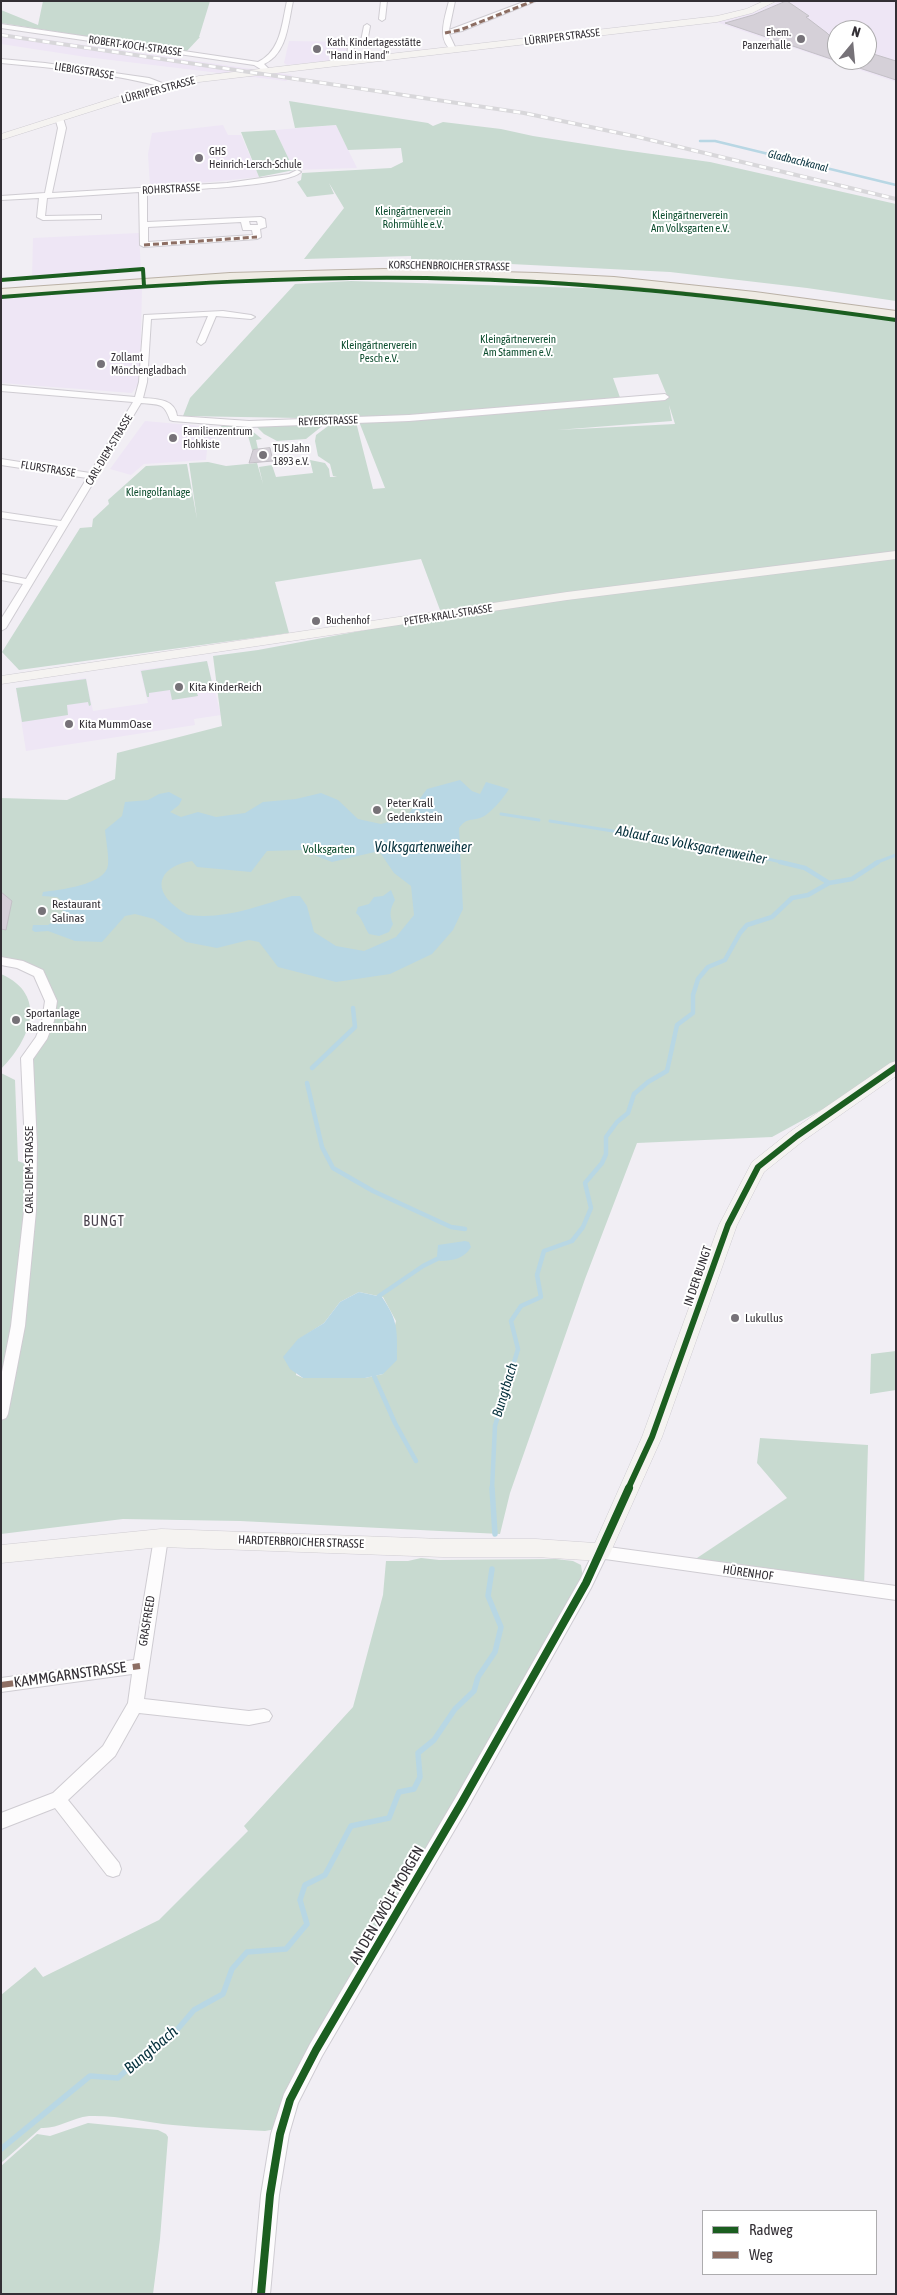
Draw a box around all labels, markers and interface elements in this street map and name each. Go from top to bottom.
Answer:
north arrow [827,20,877,70]
text: N [850,23,862,40]
street label: LÜRRIPER STRASSE [524,26,600,48]
place label: Ehem. Panzerhalle [742,26,791,52]
street label: ROBERT-KOCH-STRASSE [87,33,183,59]
marker: Ehem. Panzerhalle [795,33,807,45]
place label: Kath. Kindertagesstätte "Hand in Hand" [327,36,421,62]
marker: Kath. Kindertagesstätte "Hand in Hand" [311,43,323,55]
street label: LIEBIGSTRASSE [53,60,115,82]
street label: LÜRRIPER STRASSE [120,74,196,106]
place label: GHS Heinrich-Lersch-Schule [209,145,302,171]
water label: Gladbachkanal [766,147,830,175]
marker: GHS Heinrich-Lersch-Schule [193,152,205,164]
street label: ROHRSTRASSE [142,181,200,197]
park label: Kleingärtnerverein Rohrmühle e.V. [375,205,451,231]
park label: Kleingärtnerverein Am Volksgarten e.V. [651,209,729,235]
street label: KORSCHENBROICHER STRASSE [388,258,510,274]
park label: Kleingärtnerverein Am Stammen e.V. [480,333,556,359]
park label: Kleingärtnerverein Pesch e.V. [341,339,417,365]
place label: Zollamt Mönchengladbach [111,351,186,377]
marker: Zollamt Mönchengladbach [95,358,107,370]
street label: CARL-DIEM-STRASSE [83,412,135,488]
street label: REYERSTRASSE [298,413,358,429]
place label: Familienzentrum Flohkiste [183,425,252,451]
marker: Familienzentrum Flohkiste [167,432,179,444]
place label: TUS Jahn 1893 e.V. [273,442,310,468]
marker: TUS Jahn 1893 e.V. [257,449,269,461]
street label: FLURSTRASSE [20,458,76,480]
park label: Kleingolfanlage [126,486,190,500]
street label: PETER-KRALL-STRASSE [403,602,493,628]
place label: Buchenhof [326,614,370,628]
marker: Buchenhof [310,615,322,627]
place label: Kita KinderReich [189,680,262,694]
marker: Kita KinderReich [173,681,185,693]
place label: Kita MummOase [79,717,152,731]
marker: Kita MummOase [63,718,75,730]
place label: Peter Krall Gedenkstein [387,796,443,824]
marker: Peter Krall Gedenkstein [371,804,383,816]
water label: Ablauf aus Volksgartenweiher [614,822,768,868]
water label: Volksgartenweiher [375,840,471,856]
park label: Volksgarten [303,842,355,856]
place label: Restaurant Salinas [52,897,101,925]
marker: Restaurant Salinas [36,905,48,917]
place label: Sportanlage Radrennbahn [26,1006,87,1034]
marker: Sportanlage Radrennbahn [10,1014,22,1026]
street label: CARL-DIEM-STRASSE [22,1126,36,1214]
district label: BUNGT [83,1214,125,1230]
street label: IN DER BUNGT [681,1244,715,1308]
place label: Lukullus [745,1311,783,1325]
marker: Lukullus [729,1312,741,1324]
water label: Bungtbach [489,1361,521,1419]
street label: HARDTERBROICHER STRASSE [238,1533,364,1551]
street label: HÜRENHOF [722,1562,774,1584]
street label: GRASFREED [136,1595,158,1647]
street label: KAMMGARNSTRASSE [13,1658,127,1692]
street label: AN DEN ZWÖLF MORGEN [346,1843,428,1967]
water label: Bungtbach [120,2022,182,2078]
legend [702,2210,877,2275]
text: Radweg [749,2221,793,2238]
text: Weg [749,2246,773,2263]

